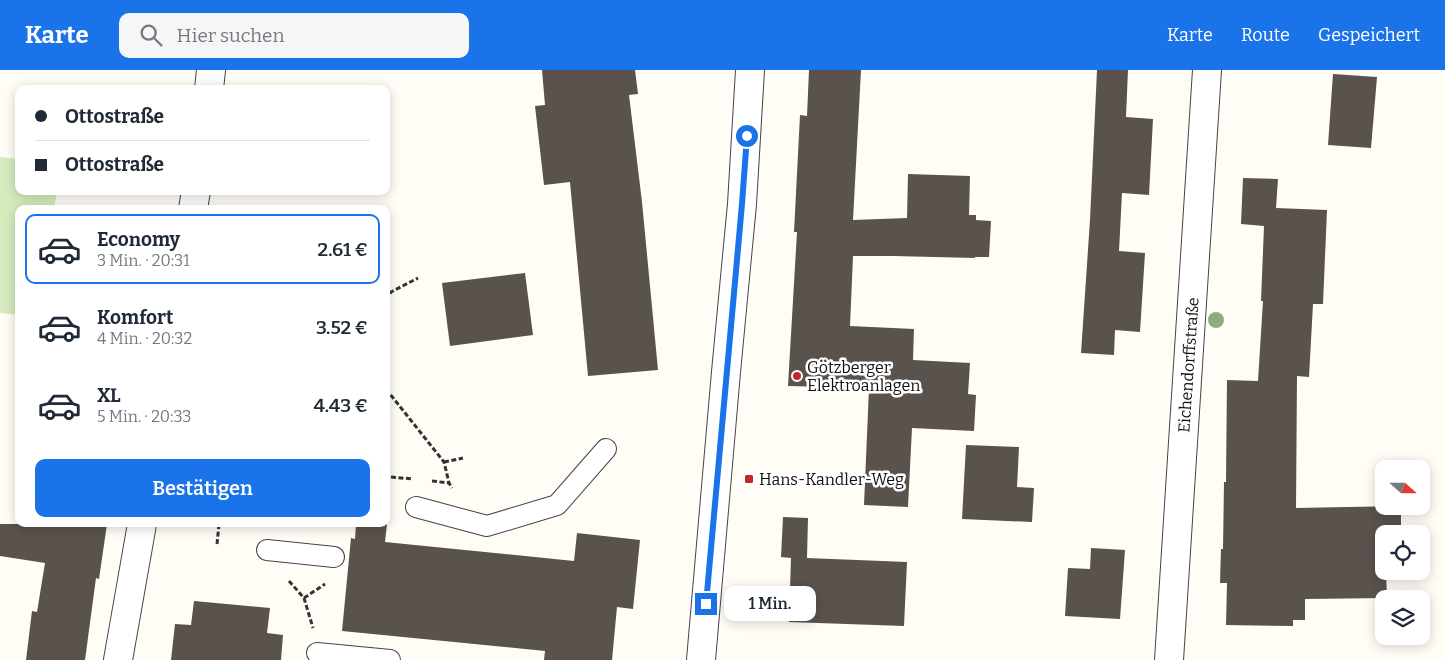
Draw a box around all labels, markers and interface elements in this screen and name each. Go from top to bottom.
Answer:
search box [119,13,469,58]
text: Karte [25,21,89,49]
icon: search [137,21,165,49]
text: Hier suchen [177,24,284,47]
text: Karte [1167,24,1213,46]
text: Route [1241,24,1290,46]
text: Gespeichert [1318,24,1420,46]
text: Ottostraße [65,105,164,128]
route start [736,125,758,147]
text: Ottostraße [65,153,164,176]
icon: car [37,227,82,272]
text: Economy [97,228,180,251]
text: 2.61 € [318,238,368,261]
text: 3 Min. · 20:31 [97,251,190,270]
street label: Eichendorffstraße [1174,297,1203,433]
icon: car [37,305,82,350]
text: Komfort [97,306,173,329]
text: 3.52 € [316,316,368,339]
text: 4 Min. · 20:32 [97,329,192,348]
place label: Götzberger Elektroanlagen [807,358,920,395]
marker: Götzberger Elektroanlagen [791,370,803,382]
icon: car [37,383,82,428]
text: XL [97,384,121,407]
text: 4.43 € [313,394,368,417]
text: 5 Min. · 20:33 [97,407,191,426]
button: Bestätigen [35,459,370,517]
north arrow [1375,460,1430,515]
map controls [1375,460,1430,645]
place label: Hans-Kandler-Weg [759,470,904,489]
marker: Hans-Kandler-Weg [743,473,755,485]
button: locate [1375,525,1430,580]
callout: 1 Min. [724,586,816,622]
button: layers [1375,590,1430,645]
route end [695,593,717,615]
text: 1 Min. [749,594,791,613]

